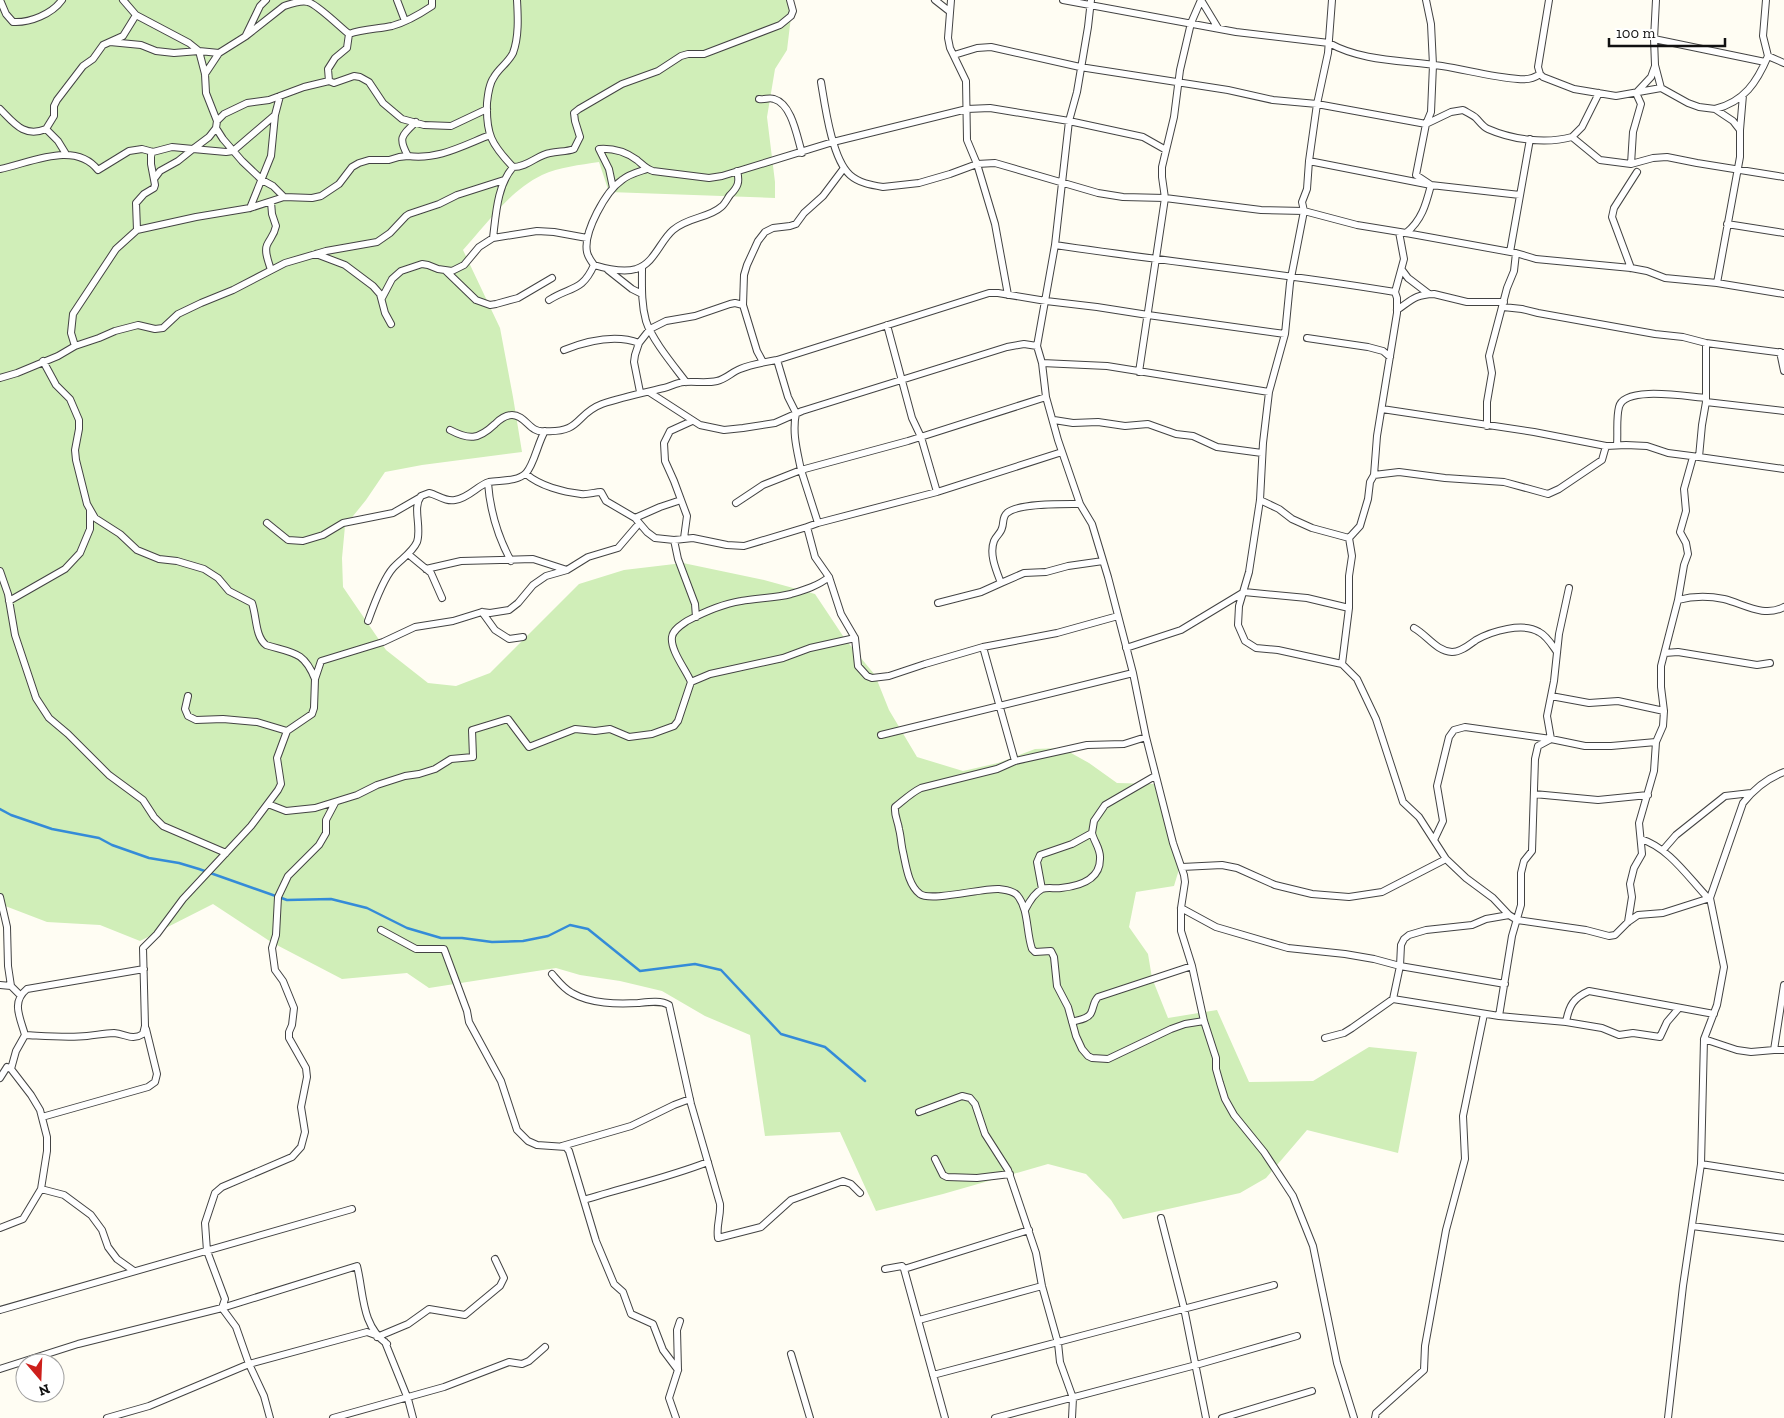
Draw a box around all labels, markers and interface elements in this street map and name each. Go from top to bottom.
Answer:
scale bar [1609,15,1725,47]
text: 100 m [1616,24,1655,42]
north arrow [15,1353,65,1403]
text: N [36,1380,52,1400]

